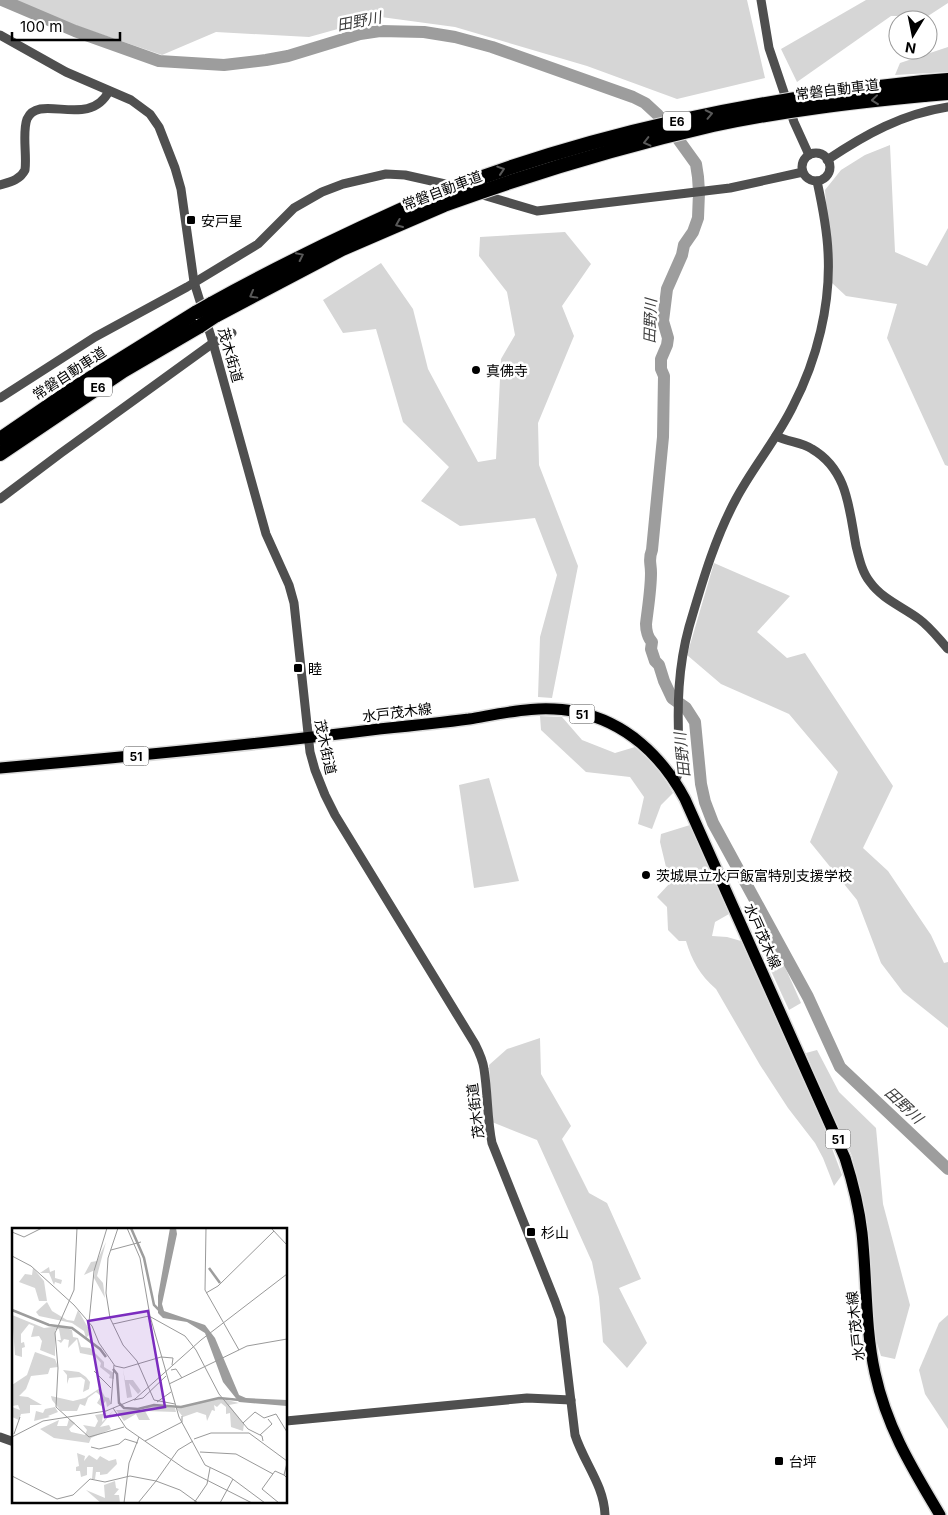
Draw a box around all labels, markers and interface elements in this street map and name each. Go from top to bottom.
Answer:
water label: 田野川 [335,7,385,35]
scale bar [12,10,120,42]
north arrow [888,10,938,60]
text: 100 m [20,17,62,36]
text: N [904,39,917,58]
street label: 常磐自動車道 [794,75,880,103]
one-way arrow [871,94,879,105]
one-way arrow [704,109,713,120]
road number: E6 [663,112,691,130]
one-way arrow [644,136,652,146]
one-way arrow [497,166,505,176]
street label: 常磐自動車道 [400,167,484,213]
place label: 安戸星 [201,212,243,229]
marker: 安戸星 [185,214,197,226]
one-way arrow [395,218,404,228]
one-way arrow [295,253,304,263]
one-way arrow [250,289,259,299]
water label: 田野川 [640,296,660,344]
street label: 茂木街道 [215,326,247,384]
street label: 常磐自動車道 [29,343,109,403]
place label: 真佛寺 [486,362,528,379]
marker: 真佛寺 [470,364,482,376]
road number: E6 [84,378,112,397]
place label: 睦 [308,660,322,677]
marker: 睦 [292,662,304,674]
street label: 水戸茂木線 [361,699,433,725]
road number: 51 [570,704,594,724]
street label: 茂木街道 [312,718,340,776]
water label: 田野川 [670,730,694,778]
road number: 51 [124,746,148,766]
place label: 茨城県立水戸飯富特別支援学校 [656,867,852,884]
marker: 茨城県立水戸飯富特別支援学校 [640,869,652,881]
street label: 水戸茂木線 [741,901,785,971]
street label: 茂木街道 [463,1082,487,1140]
water label: 田野川 [881,1083,928,1129]
road number: 51 [826,1130,850,1148]
place label: 杉山 [541,1224,569,1241]
marker: 杉山 [525,1226,537,1238]
inset map [12,1228,288,1502]
street label: 水戸茂木線 [843,1290,867,1362]
place label: 台坪 [789,1453,817,1470]
marker: 台坪 [773,1455,785,1467]

